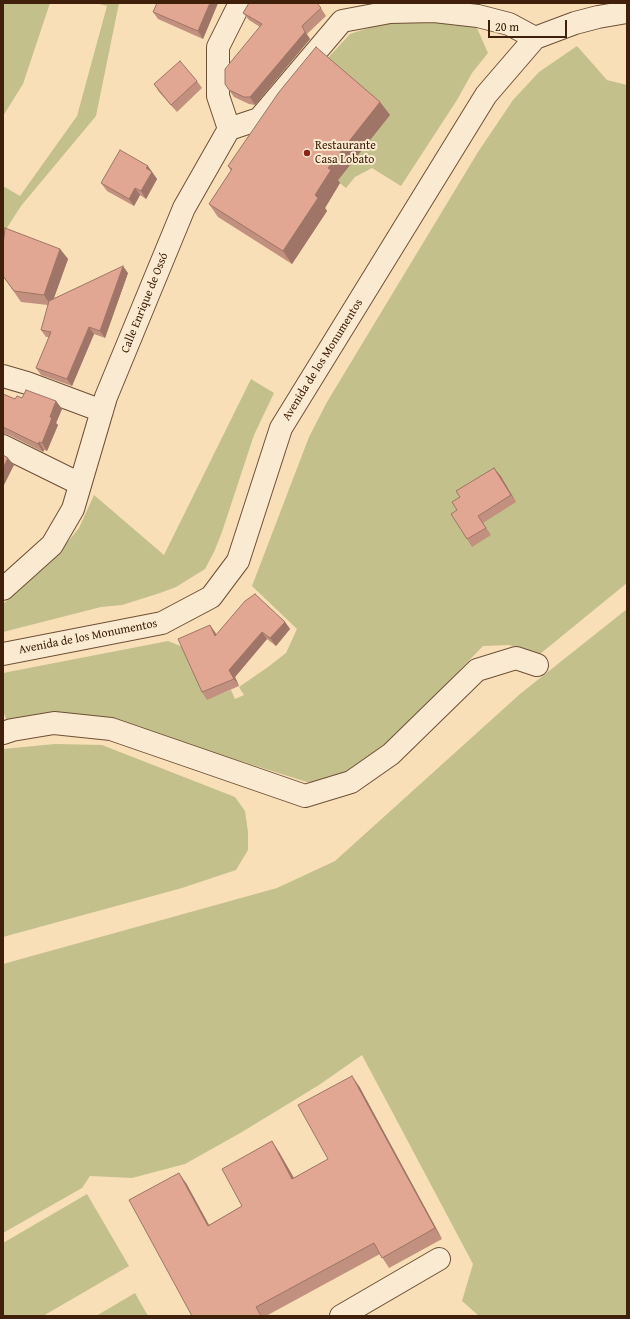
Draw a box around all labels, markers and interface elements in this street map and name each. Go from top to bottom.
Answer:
scale bar [490,12,569,38]
text: 20 m [495,18,519,35]
place label: Restaurante Casa Lobato [315,139,376,167]
marker: Restaurante Casa Lobato [302,148,312,158]
street label: Calle Enrique de Ossó [118,251,172,355]
street label: Avenida de los Monumentos [280,296,366,424]
street label: Avenida de los Monumentos [17,616,159,658]

